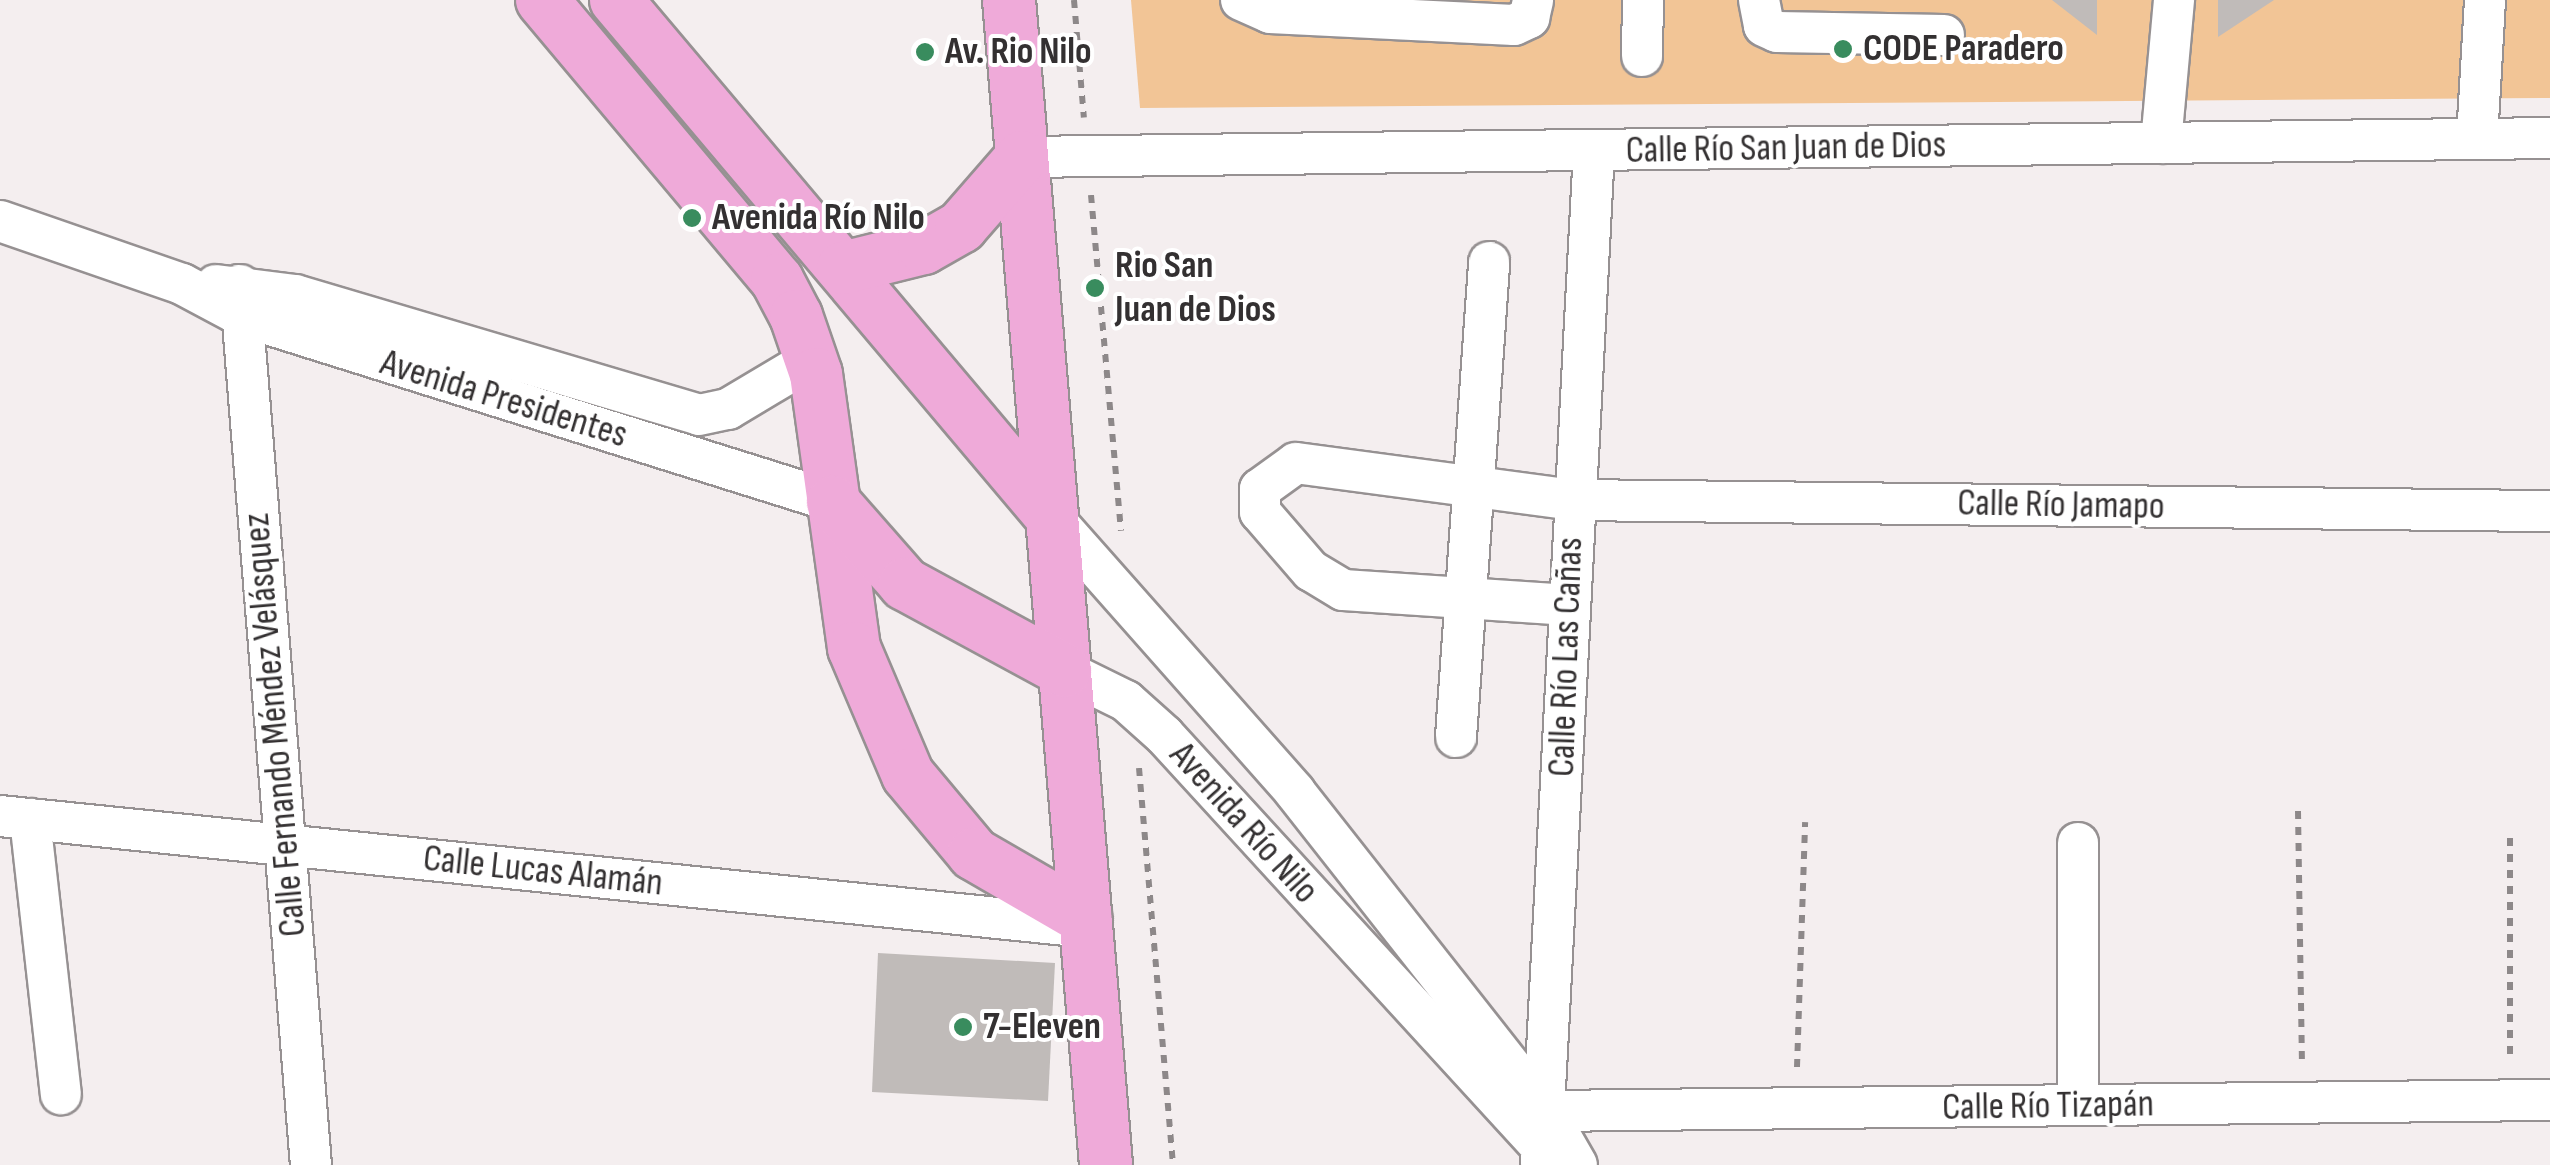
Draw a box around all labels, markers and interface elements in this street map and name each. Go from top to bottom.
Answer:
place label: CODE Paradero [1863,26,2064,72]
place label: Av. Rio Nilo [945,29,1092,75]
marker: CODE Paradero [1832,38,1854,60]
marker: Av. Rio Nilo [914,41,936,63]
street label: Calle Río San Juan de Dios [1625,122,1947,174]
place label: Avenida Río Nilo [712,195,925,241]
marker: Avenida Río Nilo [681,207,703,229]
place label: Rio San Juan de Dios [1115,243,1276,332]
marker: Rio San Juan de Dios [1084,277,1106,299]
street label: Avenida Presidentes [375,340,633,458]
street label: Calle Río Jamapo [1957,480,2165,530]
street label: Calle Fernando Méndez Velásquez [234,511,316,939]
street label: Calle Río Las Cañas [1539,536,1593,778]
street label: Avenida Río Nilo [1160,733,1328,913]
street label: Calle Lucas Alamán [421,836,665,906]
place label: 7-Eleven [983,1004,1101,1050]
marker: 7-Eleven [952,1016,974,1038]
street label: Calle Río Tizapán [1942,1081,2154,1131]

